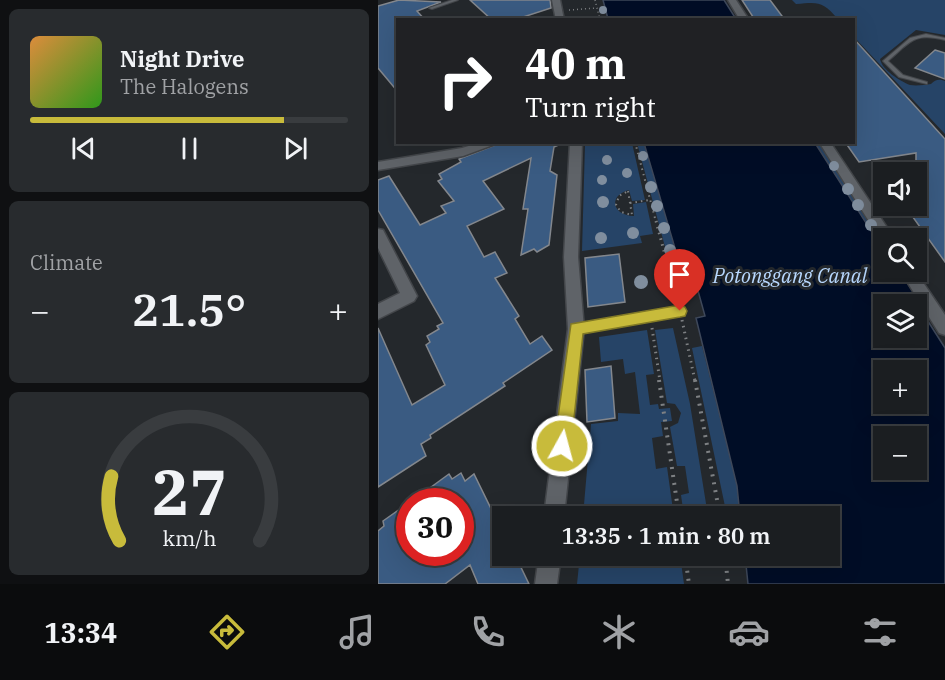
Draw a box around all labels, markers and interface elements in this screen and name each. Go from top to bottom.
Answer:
text: 40 m [525,36,626,91]
icon: right [426,42,504,120]
text: Night Drive [120,44,245,73]
text: The Halogens [120,73,249,100]
text: Turn right [525,89,656,124]
icon: previous [67,132,100,165]
icon: pause [173,132,206,165]
icon: next [279,132,312,165]
map controls [873,162,927,480]
button: sound [873,162,927,216]
button: search [873,228,927,282]
text: Climate [30,249,103,276]
pin [654,249,705,311]
icon: arrive [663,258,696,291]
water label: Potonggang Canal [712,262,868,289]
text: 21.5° [132,280,246,338]
text: − [30,289,50,332]
text: + [328,289,348,332]
button: layers [873,294,927,348]
button: + [873,360,927,414]
position arrow [530,414,594,478]
button: − [873,426,927,480]
text: 27 [152,451,226,532]
speed limit sign: 30 [396,488,474,566]
text: 13:35 · 1 min · 80 m [562,521,770,550]
text: km/h [162,524,216,552]
icon: directions [206,611,248,653]
icon: music [336,611,378,653]
icon: phone [467,611,509,653]
icon: climate [598,611,640,653]
icon: car [728,611,770,653]
icon: filters [859,611,901,653]
text: 13:34 [44,615,117,650]

